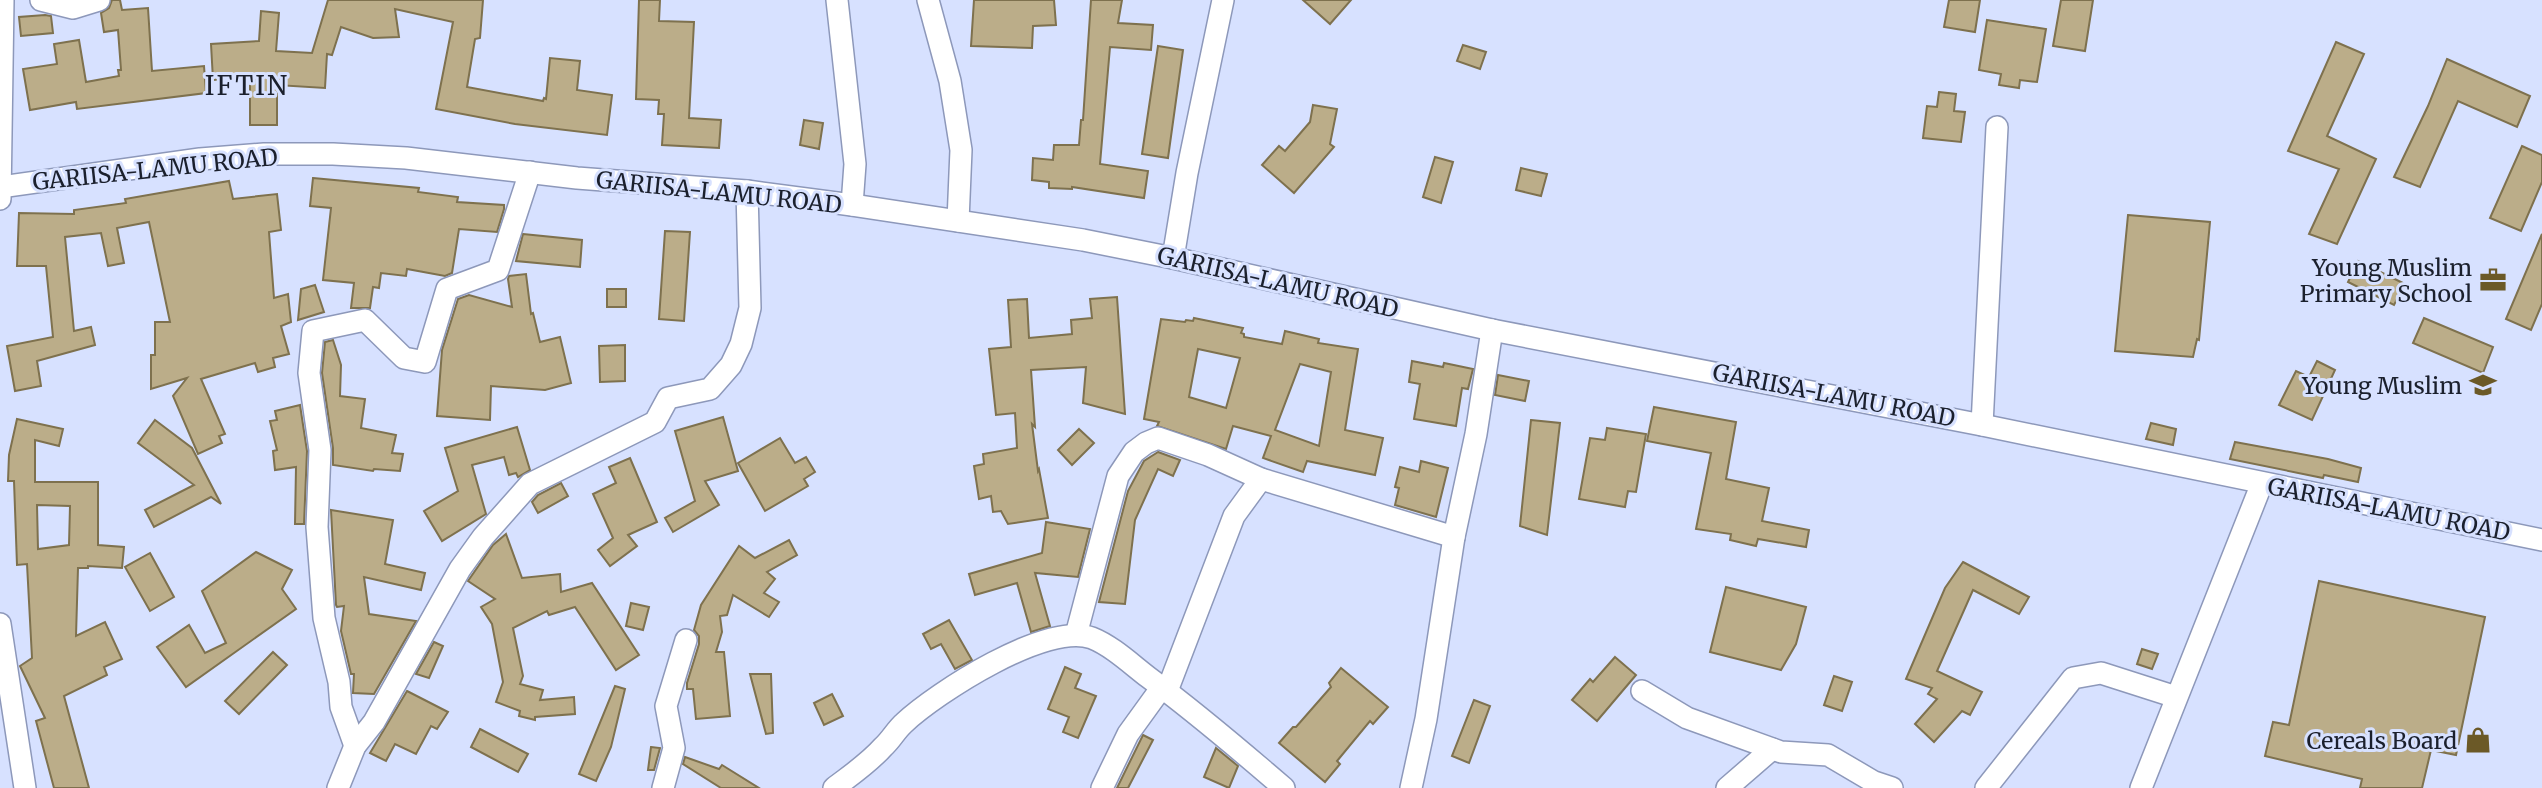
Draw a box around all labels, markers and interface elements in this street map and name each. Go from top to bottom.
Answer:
district label: IFTIN [205,69,289,102]
street label: GARIISA-LAMU ROAD [31,142,279,196]
street label: GARIISA-LAMU ROAD [595,165,843,219]
street label: GARIISA-LAMU ROAD [1155,240,1401,324]
place label: Young Muslim Primary School [2300,253,2472,308]
office icon: Young Muslim Primary School [2478,265,2508,295]
street label: GARIISA-LAMU ROAD [1710,357,1958,433]
school or university icon: Young Muslim [2468,370,2498,400]
place label: Young Muslim [2301,371,2462,400]
street label: GARIISA-LAMU ROAD [2265,471,2513,547]
shop icon: Cereals Board [2463,725,2493,755]
place label: Cereals Board [2307,726,2457,755]

